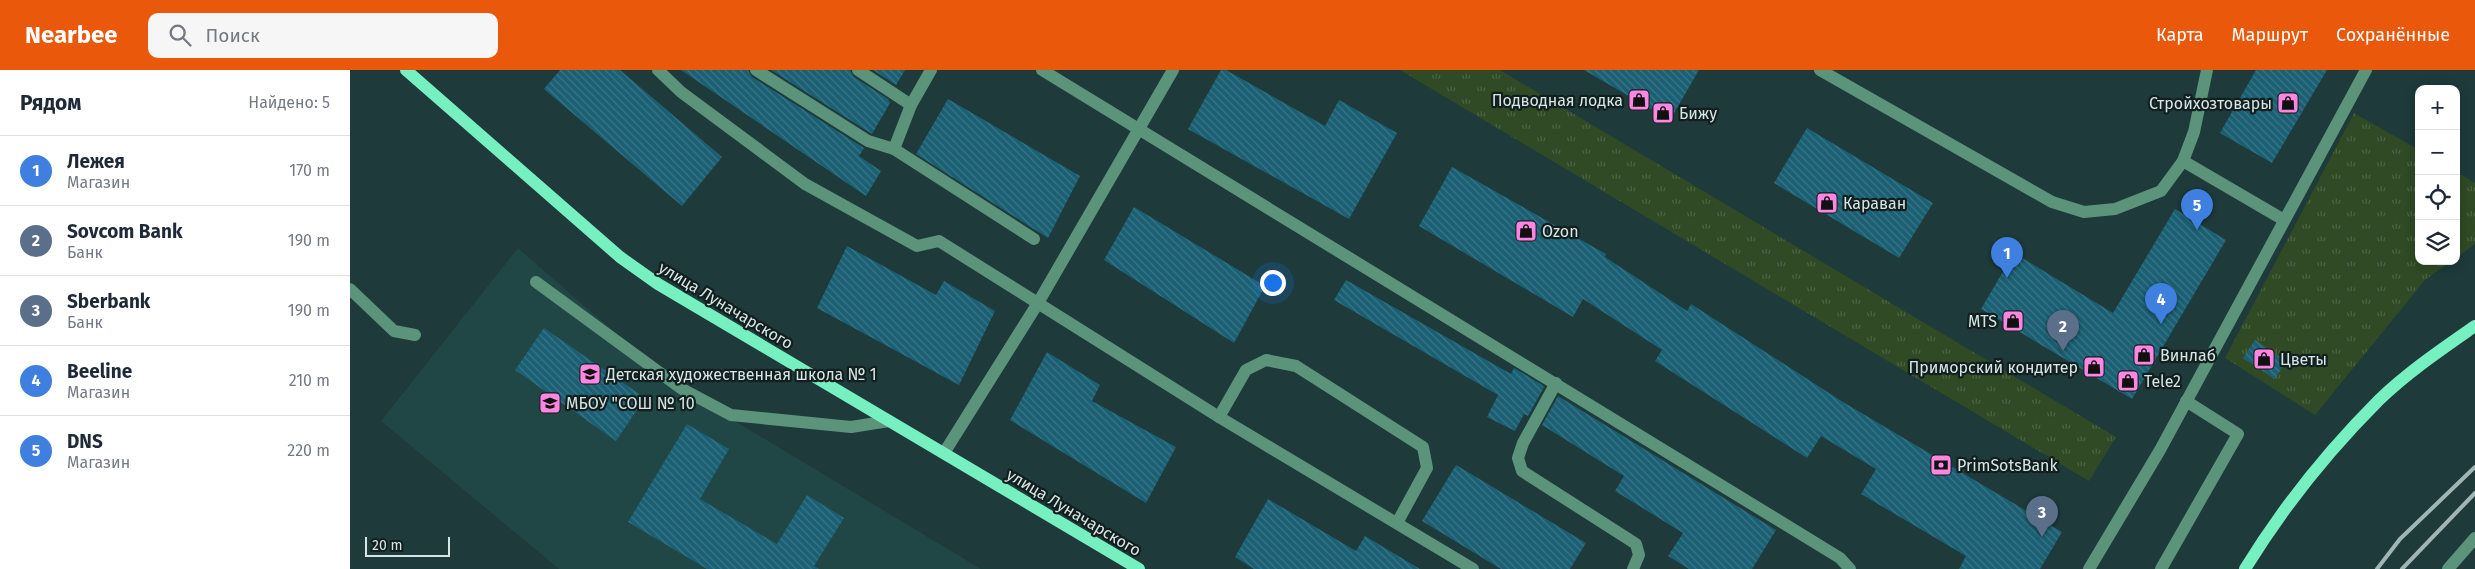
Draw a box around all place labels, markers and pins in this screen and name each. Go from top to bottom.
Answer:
shop icon: Подводная лодка [1627,88,1651,112]
place label: Подводная лодка [1492,91,1623,110]
shop icon: Стройхозтовары [2276,91,2300,115]
place label: Стройхозтовары [2149,94,2272,113]
shop icon: Бижу [1651,101,1675,125]
place label: Бижу [1679,104,1717,123]
pin: 5 [2181,189,2213,230]
shop icon: Караван [1815,191,1839,215]
place label: Караван [1843,194,1906,213]
shop icon: Ozon [1514,219,1538,243]
place label: Ozon [1542,222,1579,241]
pin: 1 [1991,237,2023,278]
pin: 4 [2145,283,2177,324]
shop icon: MTS [2001,309,2025,333]
pin: 2 [2047,310,2079,351]
place label: MTS [1968,312,1997,331]
shop icon: Винлаб [2132,343,2156,367]
place label: Винлаб [2160,346,2216,365]
shop icon: Цветы [2252,347,2276,371]
place label: Цветы [2280,350,2327,369]
shop icon: Приморский кондитер [2082,355,2106,379]
place label: Приморский кондитер [1909,358,2078,377]
school or university icon: Детская художественная школа № 1 [578,362,602,386]
place label: Детская художественная школа № 1 [605,365,877,384]
shop icon: Tele2 [2116,369,2140,393]
place label: Tele2 [2144,372,2181,391]
school or university icon: МБОУ "СОШ № 10 [538,391,562,415]
place label: МБОУ "СОШ № 10 [566,394,695,413]
bank icon: PrimSotsBank [1929,453,1953,477]
place label: PrimSotsBank [1957,456,2058,475]
pin: 3 [2026,496,2058,537]

